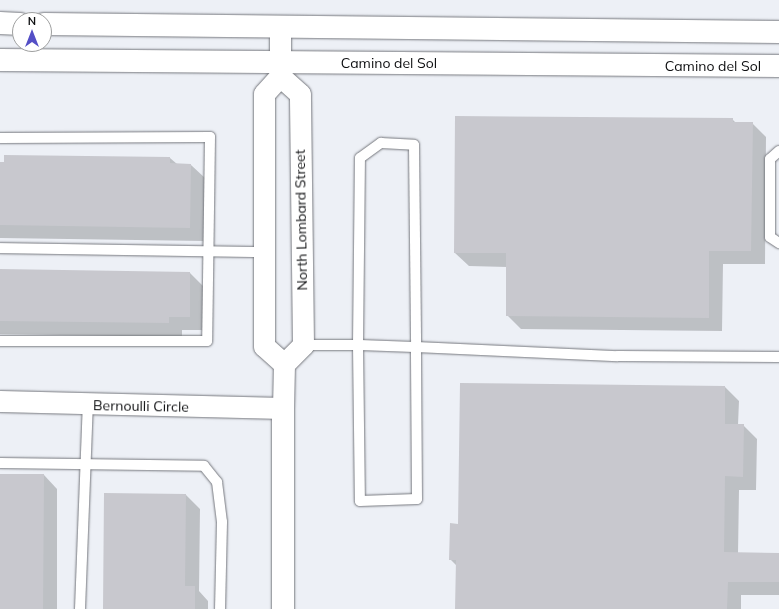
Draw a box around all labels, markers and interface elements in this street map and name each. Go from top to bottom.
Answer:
north arrow [12,12,52,52]
text: N [28,14,36,28]
street label: Camino del Sol [341,55,437,71]
street label: Camino del Sol [665,58,761,74]
street label: North Lombard Street [291,149,311,291]
street label: Bernoulli Circle [93,397,189,415]

